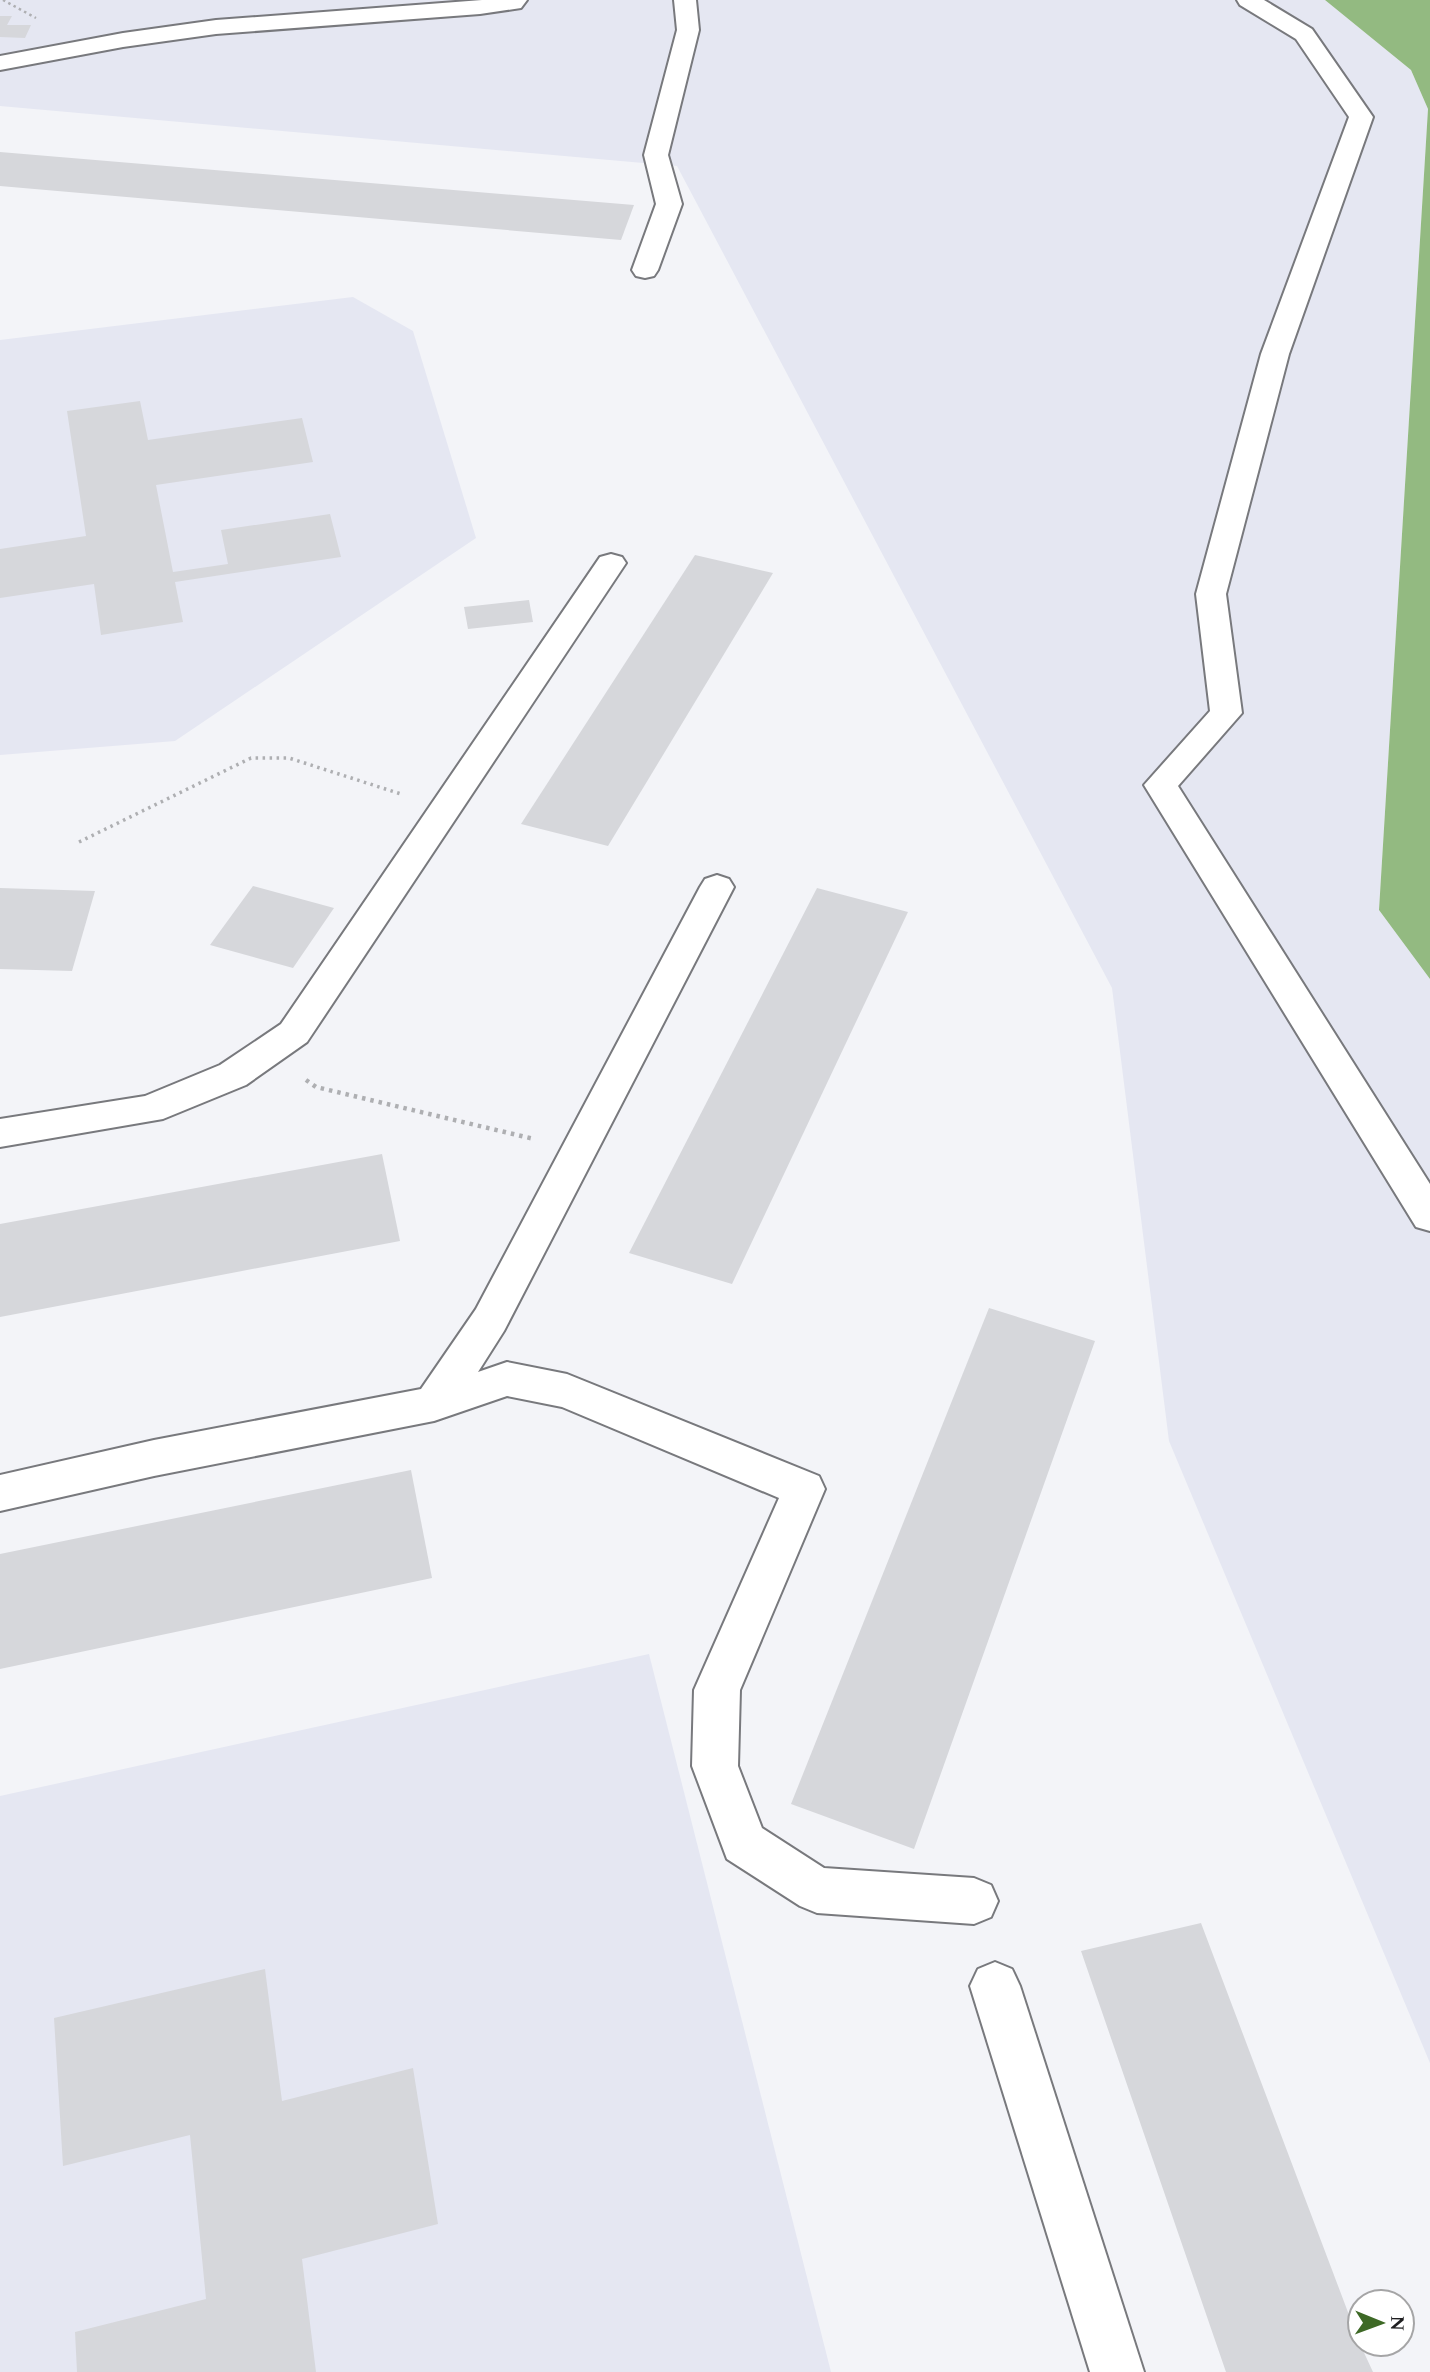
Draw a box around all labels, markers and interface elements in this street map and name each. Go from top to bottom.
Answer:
north arrow [1346,2288,1416,2358]
text: N [1382,2315,1411,2331]

